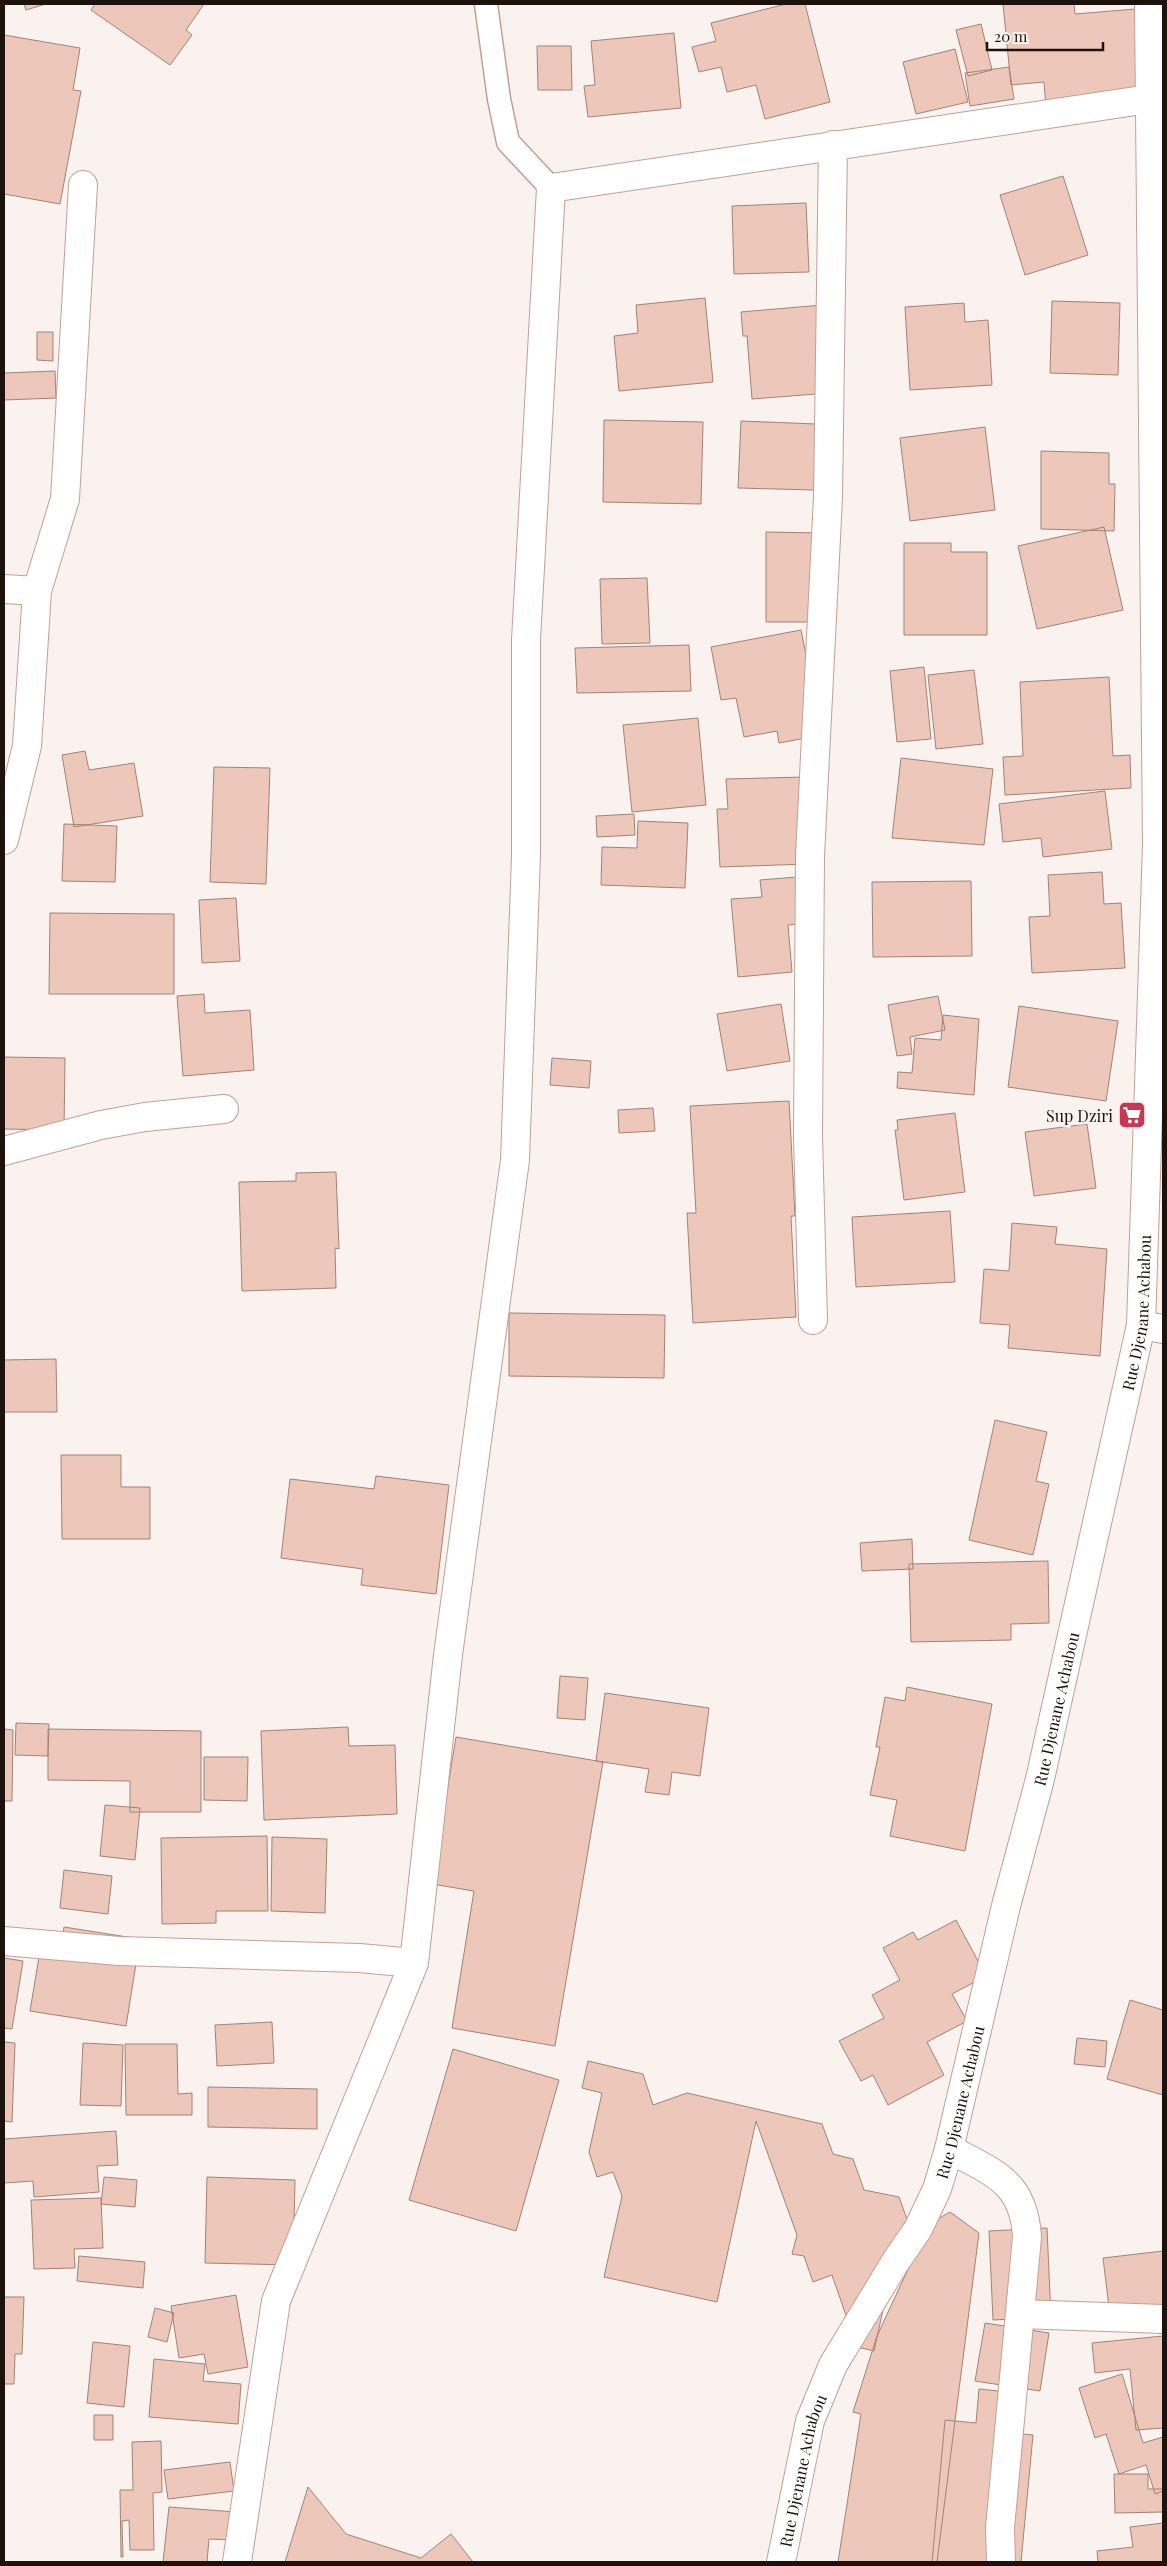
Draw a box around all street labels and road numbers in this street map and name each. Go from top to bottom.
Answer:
street label: Rue Djenane Achabou [1116,1234,1154,1392]
street label: Rue Djenane Achabou [1028,1630,1083,1788]
street label: Rue Djenane Achabou [930,2024,988,2181]
street label: Rue Djenane Achabou [774,2391,831,2549]

